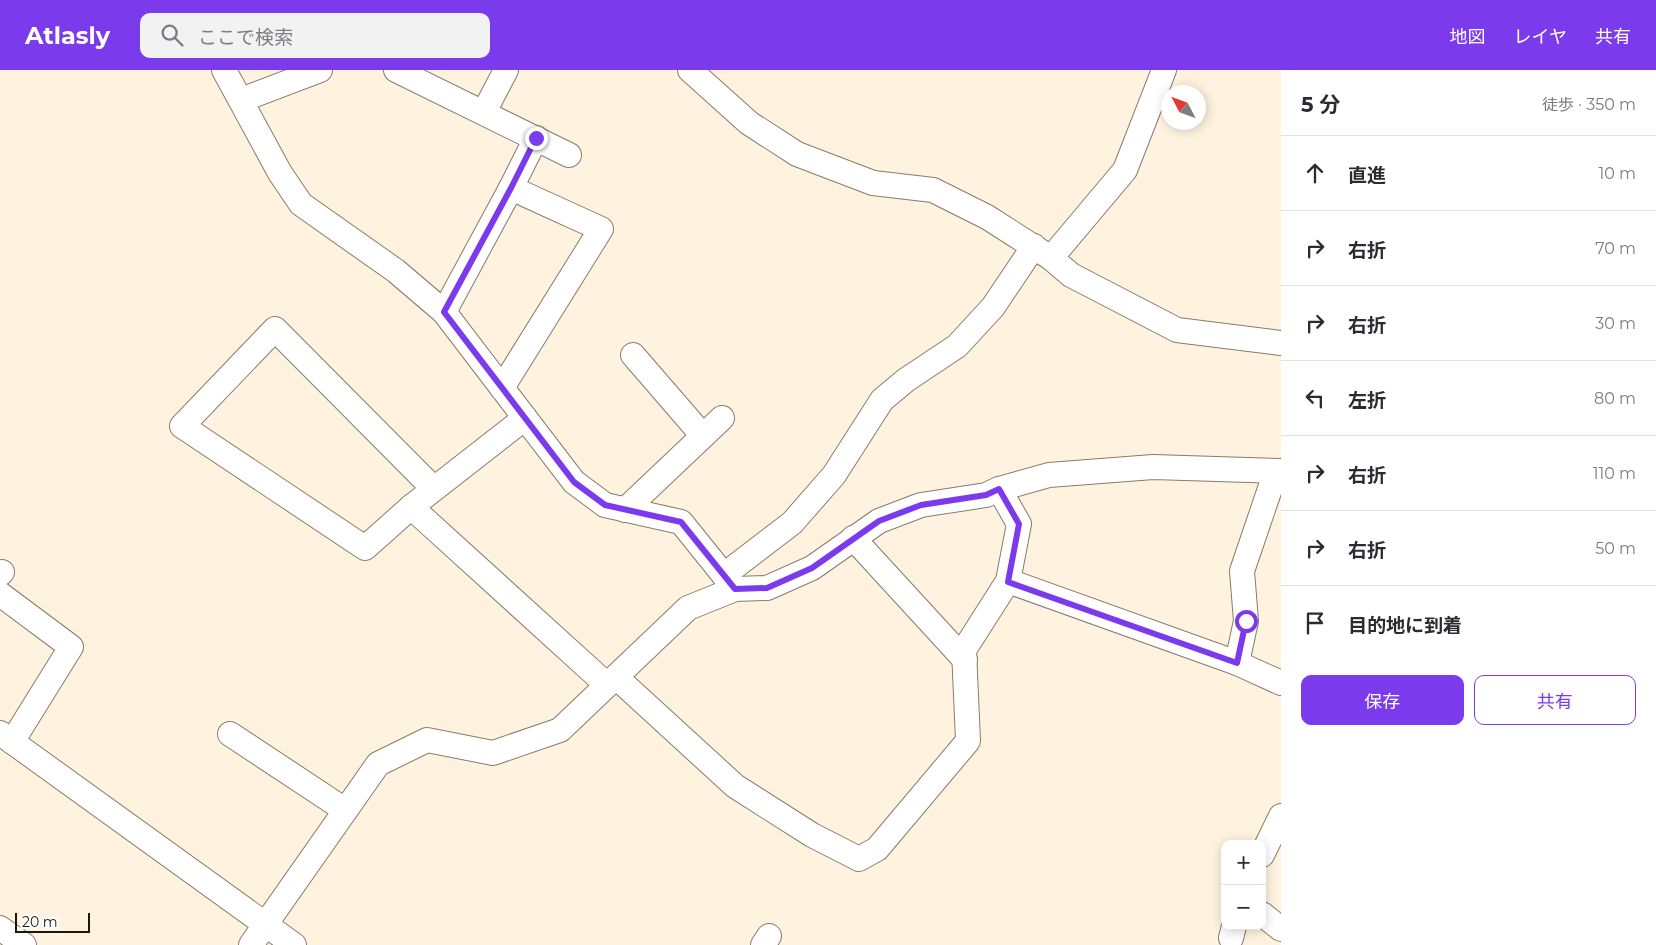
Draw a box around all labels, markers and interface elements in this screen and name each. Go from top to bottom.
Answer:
search box [140,13,490,58]
text: Atlasly [25,21,110,50]
icon: search [158,21,186,49]
text: ここで検索 [198,26,293,49]
text: 地図 [1450,26,1486,48]
text: レイヤ [1514,26,1567,48]
text: 共有 [1595,26,1631,48]
north arrow [1161,85,1206,130]
text: 5 分 [1301,92,1340,117]
text: 徒歩 · 350 m [1542,95,1636,114]
route end [525,127,548,150]
icon: ahead [1301,159,1329,187]
text: 直進 [1348,164,1386,187]
text: 10 m [1598,164,1636,183]
icon: right [1301,234,1329,262]
text: 右折 [1348,239,1386,262]
text: 70 m [1595,239,1636,258]
icon: right [1301,309,1329,337]
text: 右折 [1348,314,1386,337]
text: 30 m [1595,314,1636,333]
icon: left [1301,384,1329,412]
text: 左折 [1348,389,1386,412]
text: 80 m [1594,389,1636,408]
icon: right [1301,459,1329,487]
text: 右折 [1348,464,1386,487]
text: 110 m [1593,464,1636,483]
icon: right [1301,534,1329,562]
text: 右折 [1348,539,1386,562]
text: 50 m [1595,539,1636,558]
icon: arrive [1301,609,1329,637]
route start [1235,610,1258,633]
text: 目的地に到着 [1348,614,1462,637]
button: 保存 [1301,675,1464,725]
button: 共有 [1474,675,1636,725]
map controls [1221,840,1266,930]
button: + [1221,840,1266,885]
button: − [1221,885,1266,930]
scale bar [15,910,90,933]
text: 20 m [22,913,58,931]

